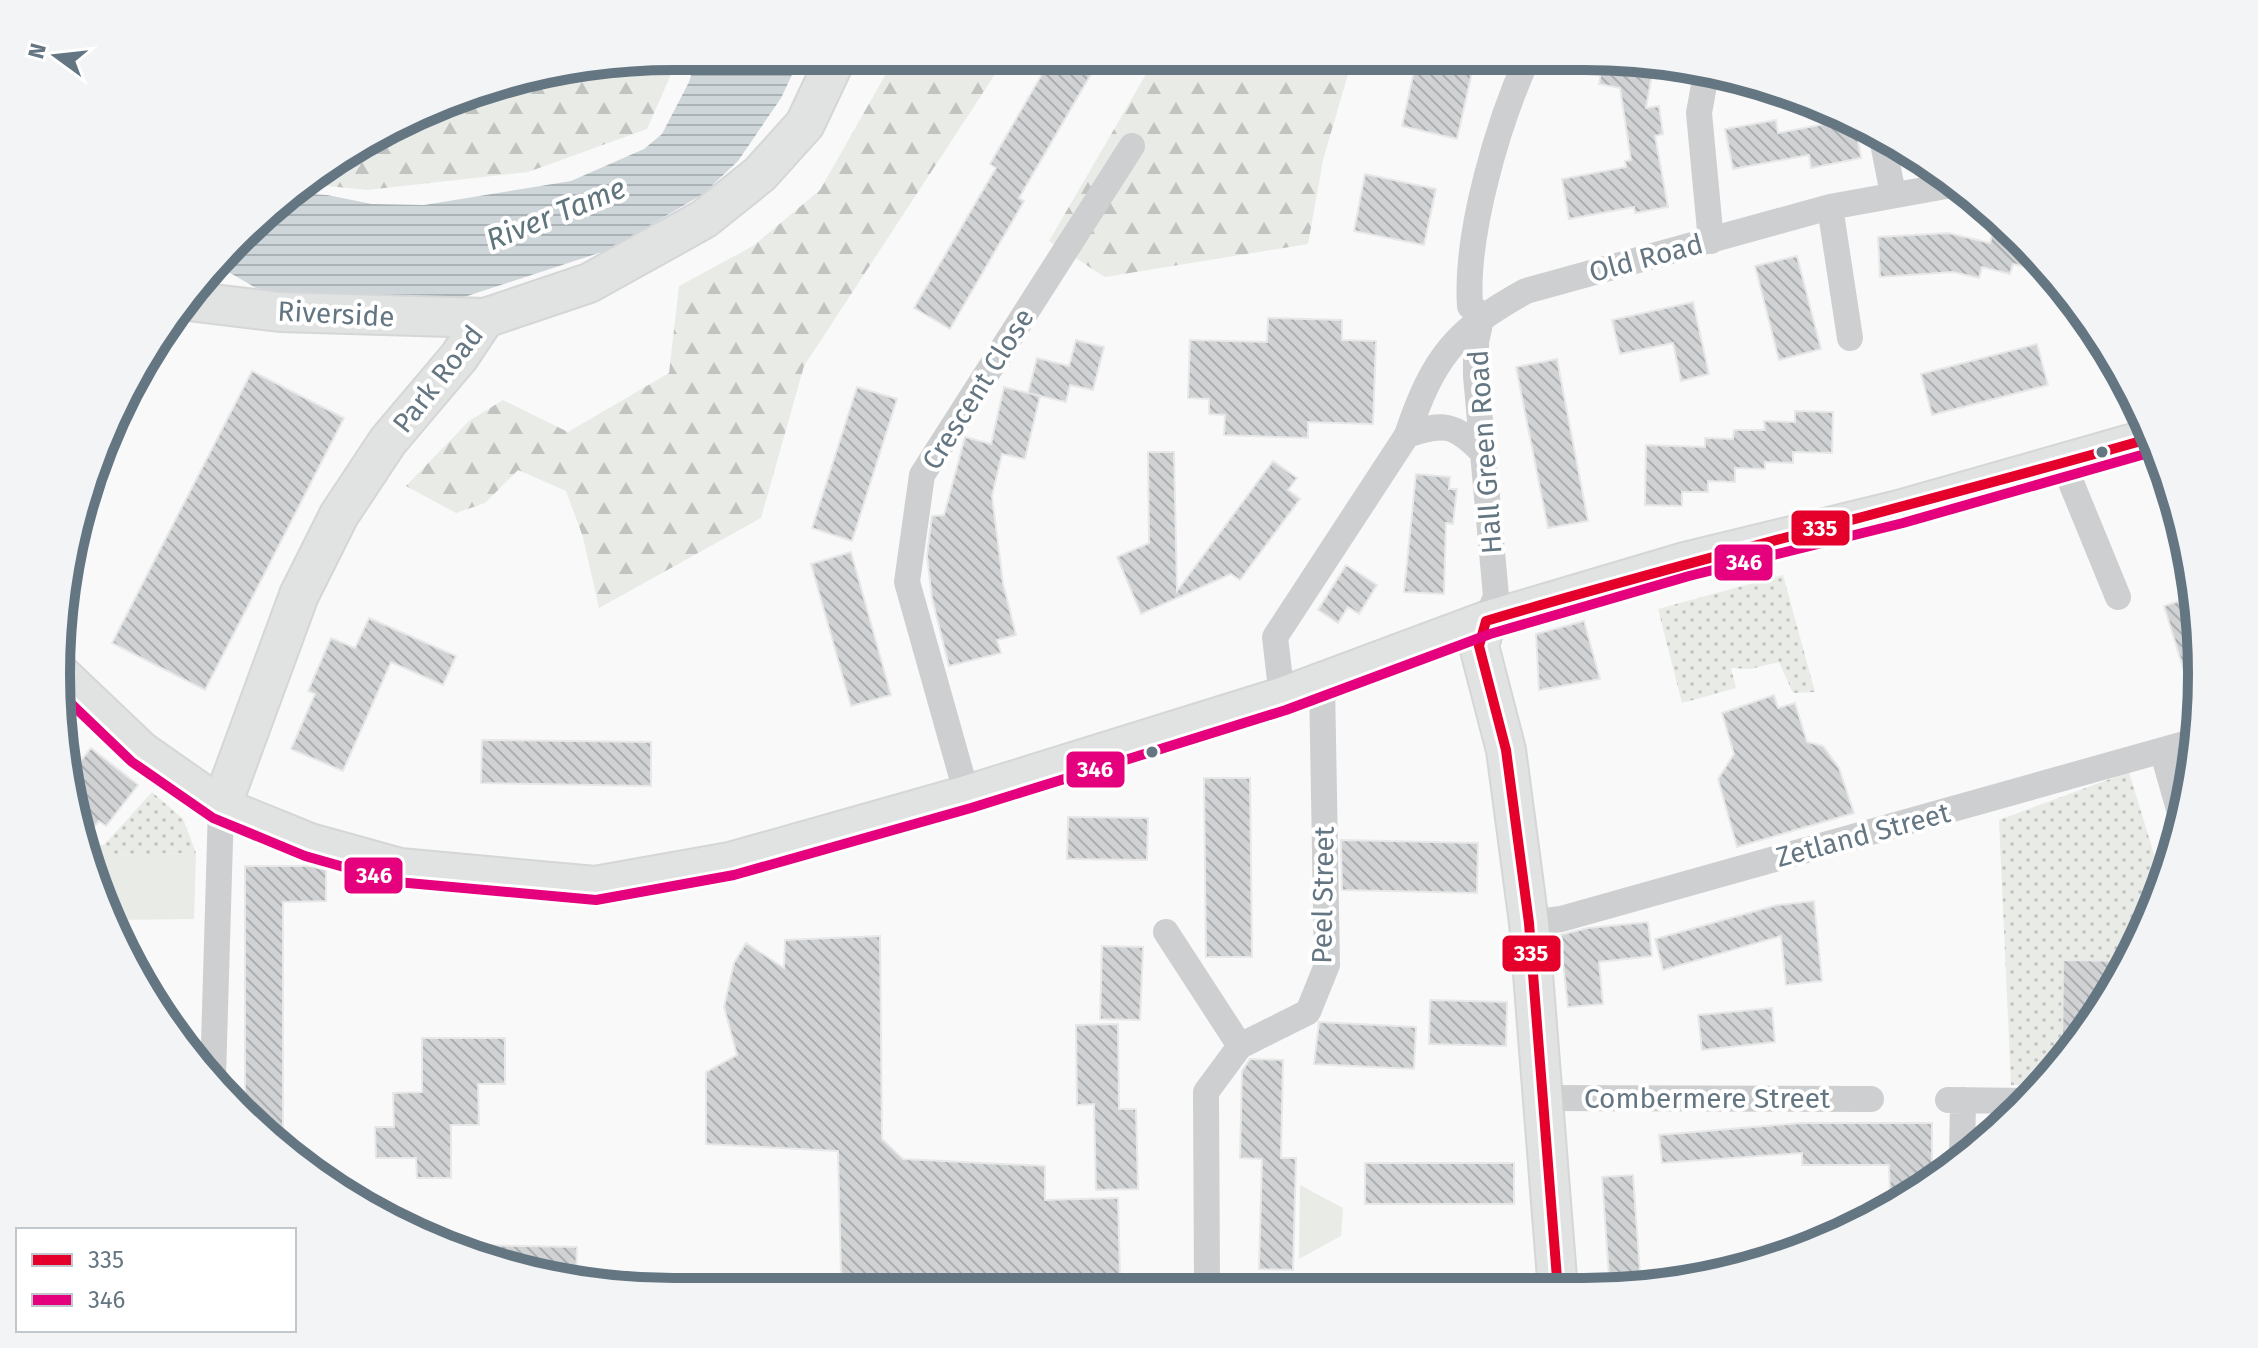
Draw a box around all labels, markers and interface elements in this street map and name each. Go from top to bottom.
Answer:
north arrow [16,16,96,96]
text: N [22,40,52,61]
water label: River Tame [481,170,631,258]
street label: Old Road [1586,227,1706,289]
street label: Riverside [277,294,395,334]
street label: Crescent Close [915,302,1041,476]
street label: Park Road [386,319,490,439]
street label: Hall Green Road [1461,349,1509,555]
unlabelled marker [2094,444,2110,460]
line badge: 335 [1790,509,1851,547]
text: 335 [1802,515,1838,542]
line badge: 346 [1713,543,1774,582]
text: 346 [1725,549,1762,576]
unlabelled marker [1144,744,1160,760]
line badge: 346 [1065,750,1126,789]
text: 346 [1076,756,1113,783]
street label: Zetland Street [1772,796,1955,874]
street label: Peel Street [1305,825,1341,964]
line badge: 346 [343,856,404,895]
text: 346 [355,862,392,889]
line badge: 335 [1501,934,1562,973]
text: 335 [1513,940,1549,967]
street label: Combermere Street [1584,1082,1831,1115]
legend [16,1228,296,1332]
text: 335 [88,1246,124,1274]
text: 346 [88,1286,125,1314]

